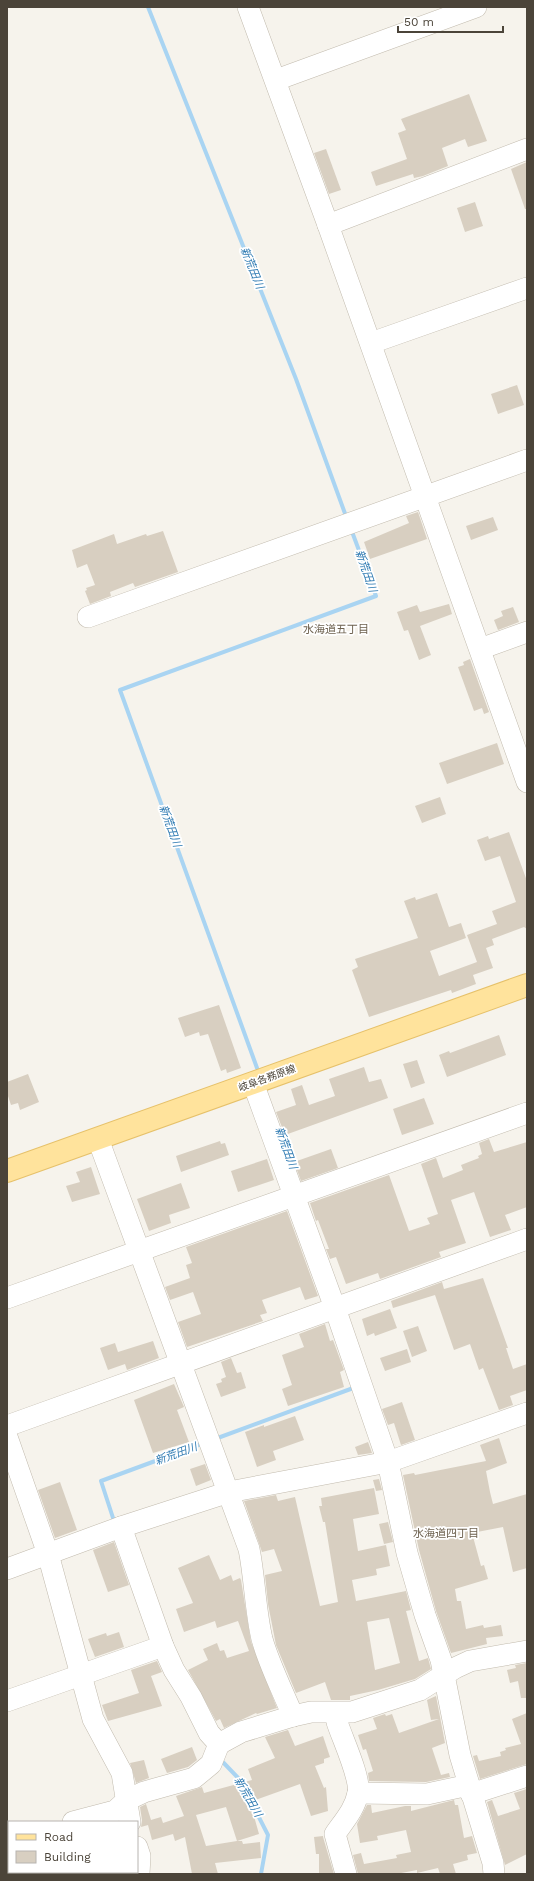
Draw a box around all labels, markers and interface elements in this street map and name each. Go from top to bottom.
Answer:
scale bar [398,8,503,34]
text: 50 m [404,15,434,29]
water label: 新荒田川 [238,245,267,292]
water label: 新荒田川 [353,548,380,595]
district label: 水海道五丁目 [303,623,369,636]
water label: 新荒田川 [156,803,184,850]
street label: 岐阜各務原線 [237,1063,297,1093]
water label: 新荒田川 [272,1125,300,1172]
water label: 新荒田川 [153,1440,200,1468]
district label: 水海道四丁目 [413,1527,479,1540]
water label: 新荒田川 [231,1775,265,1820]
legend [8,1821,138,1873]
text: Road [44,1830,73,1844]
text: Building [44,1850,91,1864]

